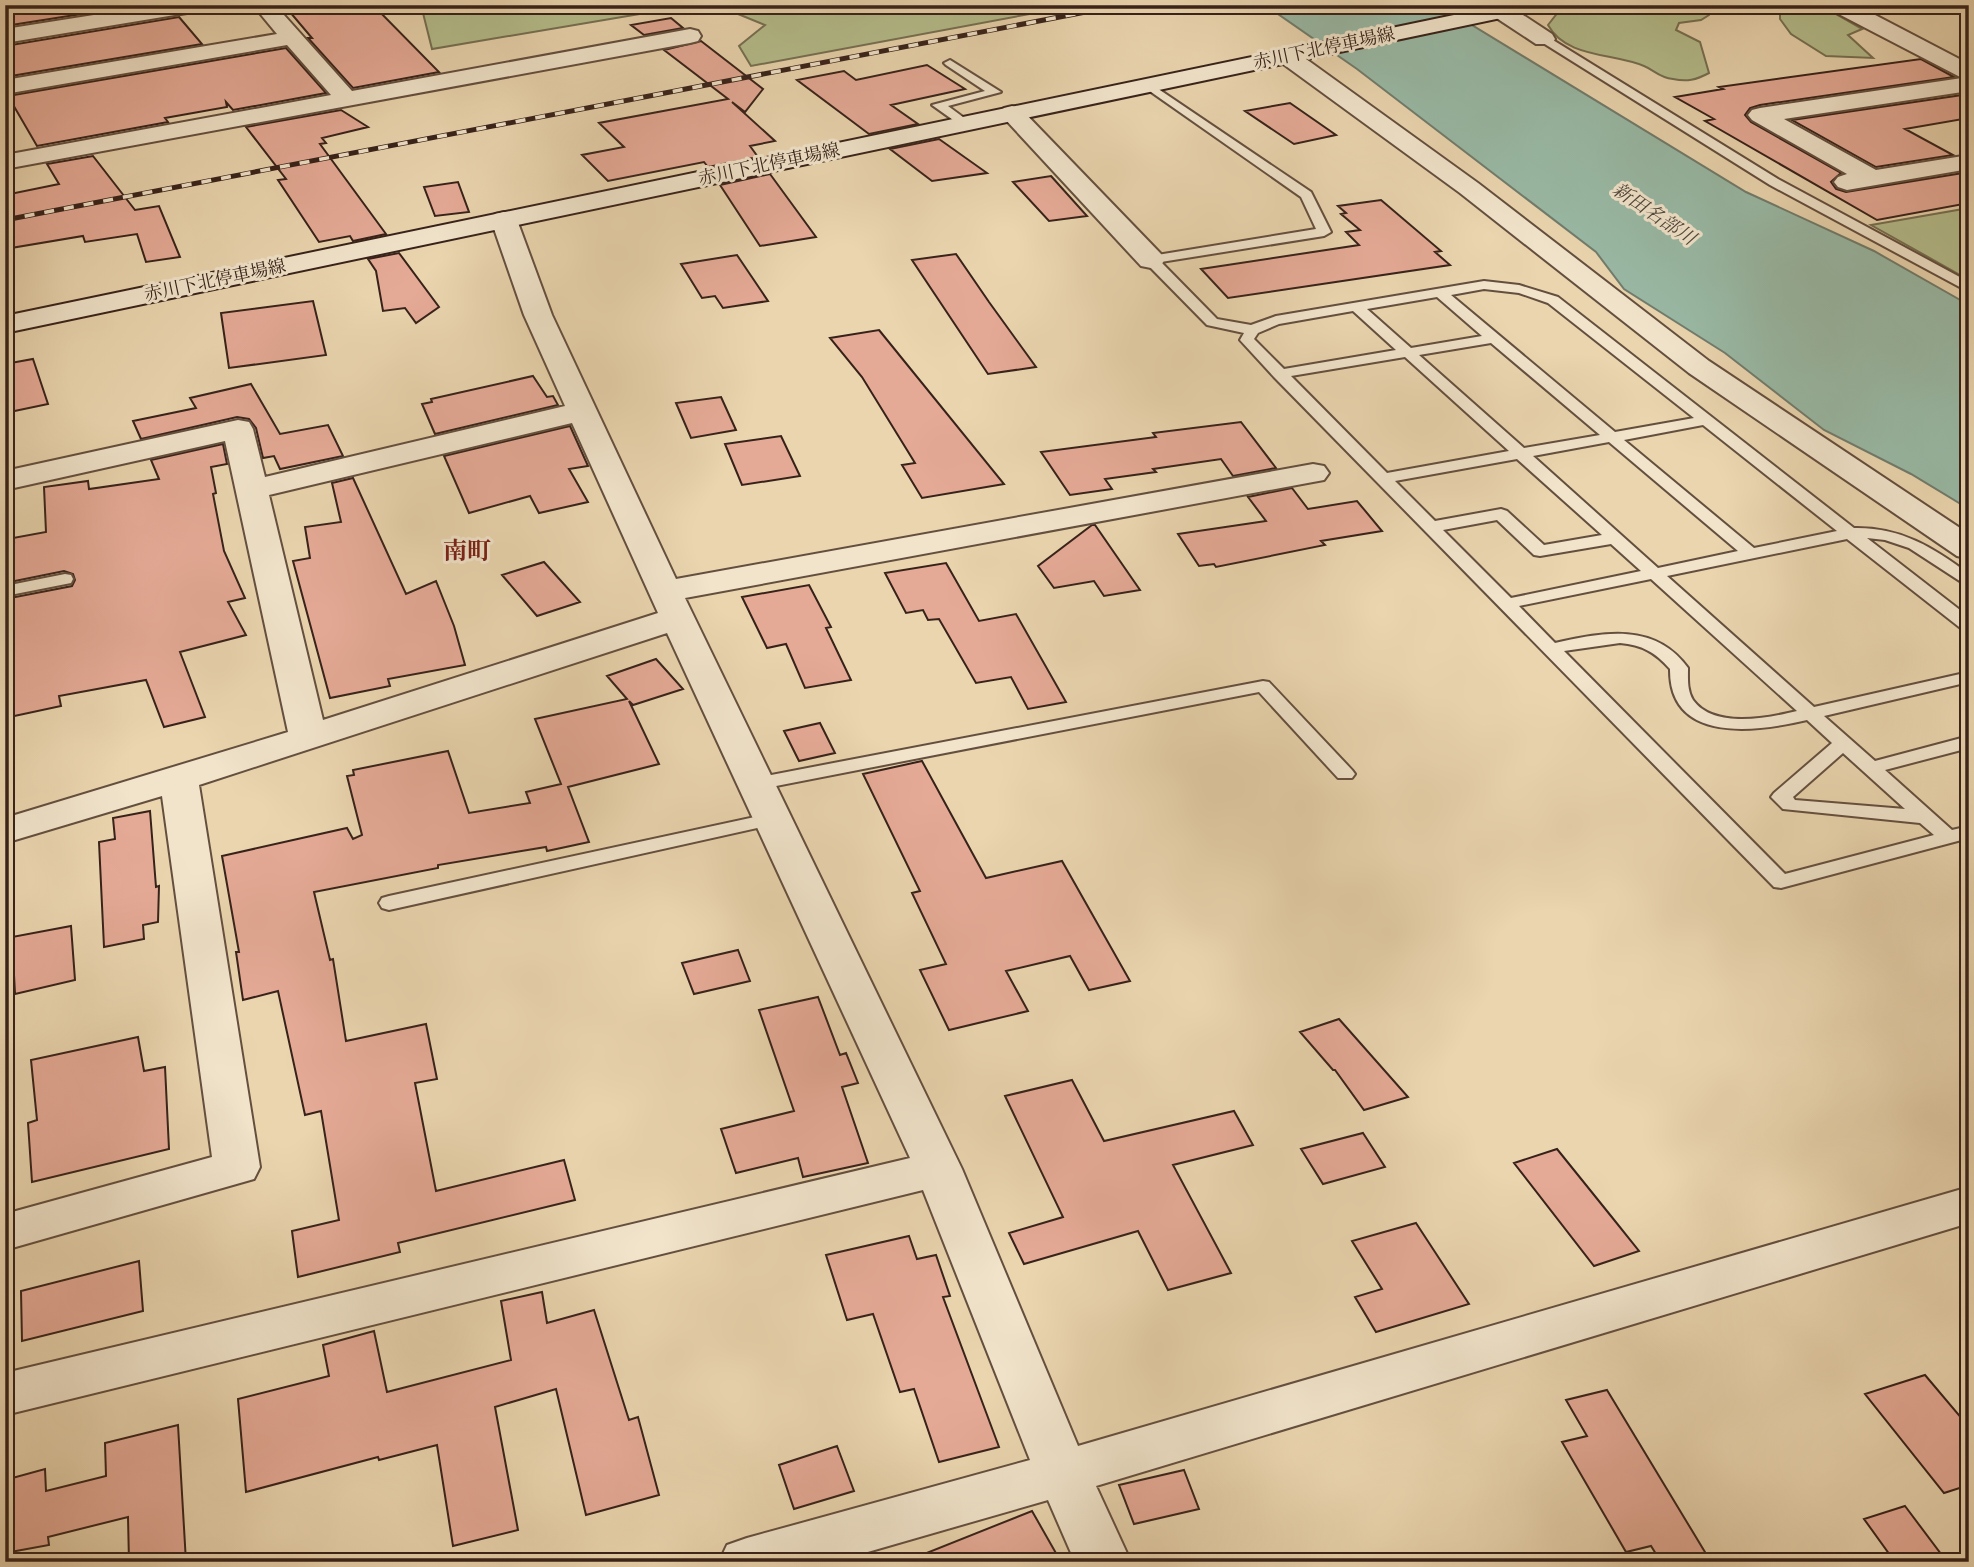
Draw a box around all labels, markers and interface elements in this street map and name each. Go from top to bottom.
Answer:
street label: 赤川下北停車場線 [1251,21,1397,75]
street label: 赤川下北停車場線 [696,137,842,191]
water label: 新田名部川 [1607,177,1702,252]
street label: 赤川下北停車場線 [142,253,288,307]
district label: 南町 [443,535,491,567]

